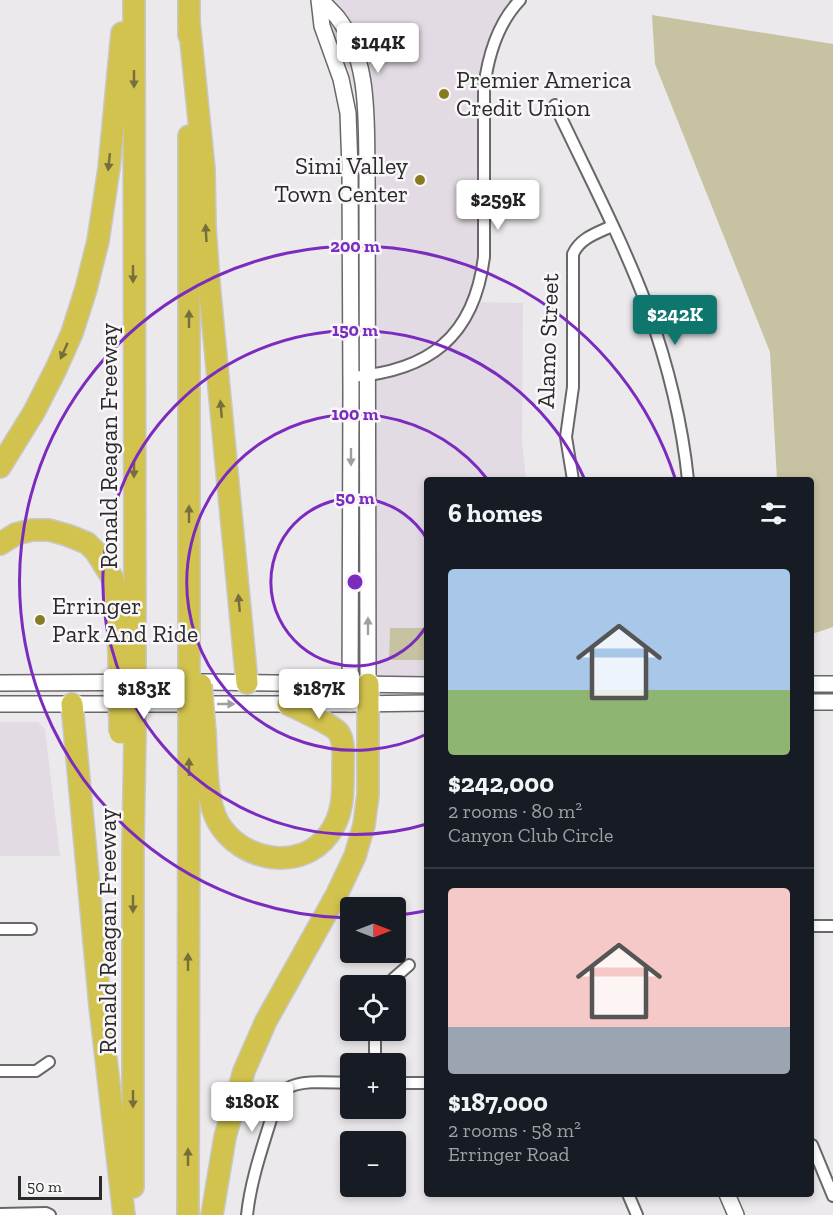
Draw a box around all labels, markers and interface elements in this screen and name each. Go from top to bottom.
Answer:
pin: $144K [336,23,420,74]
text: $144K [351,30,405,54]
place label: Premier America Credit Union [456,65,632,122]
one-way arrow [129,70,139,89]
marker: Premier America Credit Union [437,87,451,101]
place label: Simi Valley Town Center [274,151,409,208]
one-way arrow [105,153,114,172]
marker: Simi Valley Town Center [413,173,427,187]
pin: $259K [456,180,540,231]
text: $259K [470,187,526,211]
one-way arrow [201,224,210,243]
text: 200 m [330,235,380,257]
one-way arrow [128,265,138,284]
street label: Alamo Street [531,273,564,409]
pin: $242K [633,295,717,346]
text: $242K [647,302,703,326]
one-way arrow [184,309,194,328]
text: 150 m [332,319,378,341]
street label: Ronald Reagan Freeway [94,322,123,569]
one-way arrow [59,342,68,360]
one-way arrow [216,399,226,418]
text: 100 m [331,403,379,425]
one-way arrow [346,447,356,466]
one-way arrow [129,460,139,479]
text: 50 m [336,487,375,509]
text: 6 homes [448,497,543,529]
icon: filters [757,497,790,530]
one-way arrow [184,504,194,523]
centre of rings [345,572,365,592]
place label: Erringer Park And Ride [52,591,198,648]
one-way arrow [234,593,244,612]
icon: home [565,608,673,716]
marker: Erringer Park And Ride [33,613,47,627]
one-way arrow [363,616,373,635]
pin: $183K [102,669,186,720]
pin: $187K [277,669,361,720]
text: $183K [118,676,170,700]
text: $187K [293,676,345,700]
one-way arrow [217,699,236,709]
one-way arrow [184,757,194,776]
text: $242,000 [448,767,554,799]
text: 2 rooms · 80 m² [448,799,582,823]
street label: Ronald Reagan Freeway [93,807,122,1054]
text: Canyon Club Circle [448,823,613,847]
one-way arrow [128,895,138,914]
north arrow [340,897,406,963]
map controls [340,897,406,1197]
icon: home [565,927,673,1035]
one-way arrow [183,952,193,971]
button: locate [340,975,406,1041]
button: + [340,1053,406,1119]
pin: $180K [210,1082,294,1133]
text: $187,000 [448,1086,548,1118]
text: $180K [225,1089,279,1113]
one-way arrow [128,1090,138,1109]
text: 2 rooms · 58 m² [448,1118,581,1142]
button: − [340,1131,406,1197]
text: Erringer Road [448,1142,570,1166]
one-way arrow [183,1147,193,1166]
scale bar [18,1173,102,1200]
text: 50 m [27,1177,62,1196]

